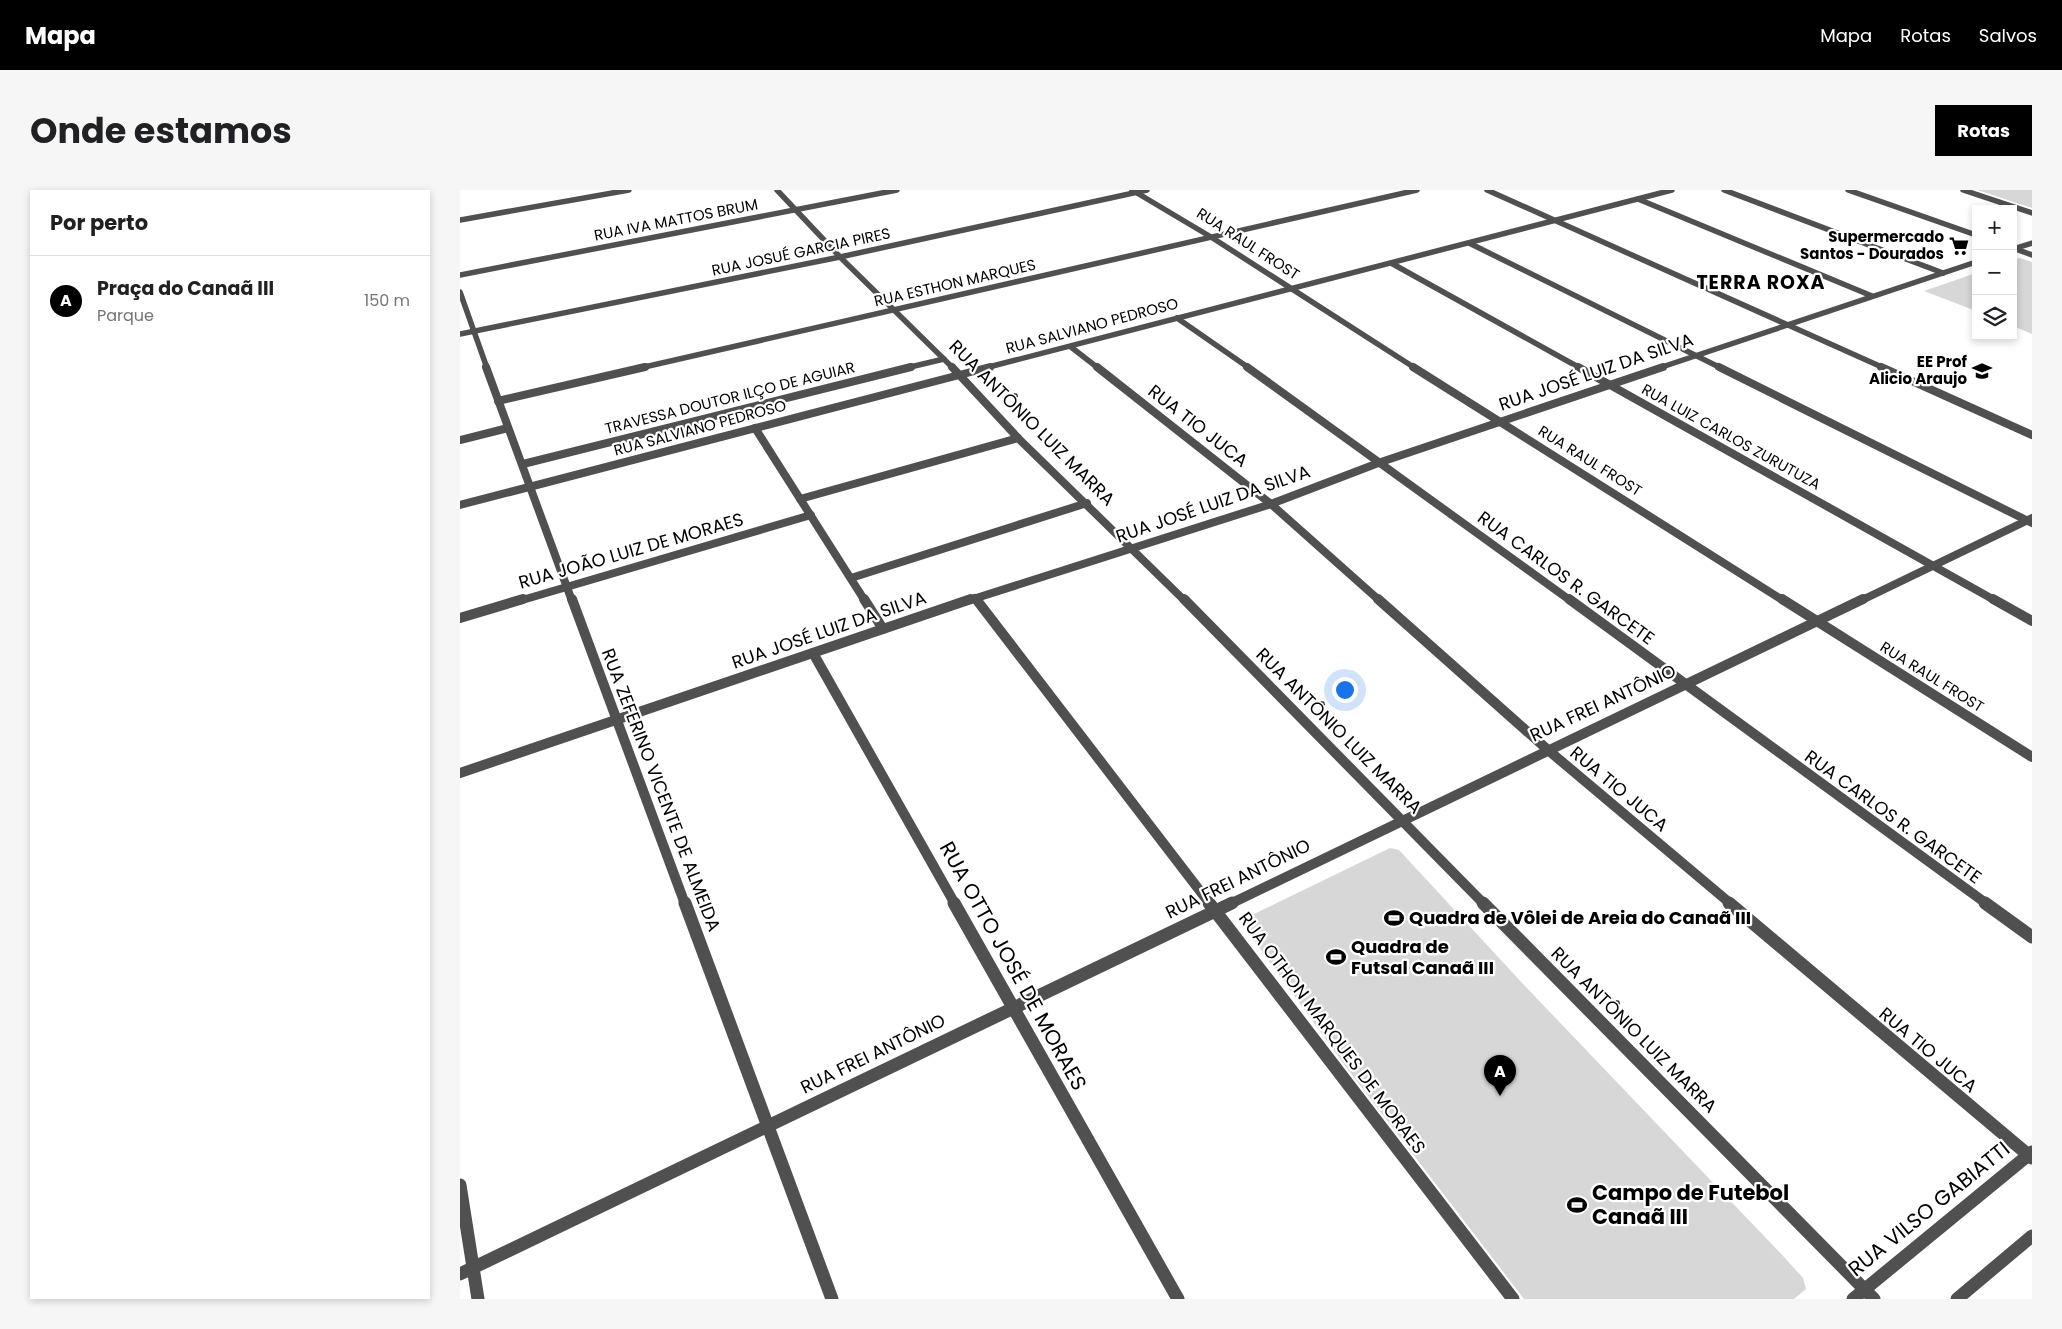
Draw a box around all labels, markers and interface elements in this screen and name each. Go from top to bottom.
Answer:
text: Mapa [25,19,96,52]
text: Mapa [1820,23,1872,48]
text: Rotas [1900,23,1951,48]
text: Salvos [1979,23,2037,48]
button: Rotas [1935,105,2032,156]
text: Onde estamos [30,106,292,155]
street label: RUA IVA MATTOS BRUM [592,193,760,246]
street label: RUA RAUL FROST [1193,202,1304,285]
map controls [1972,205,2017,340]
button: + [1972,205,2017,250]
text: Por perto [50,208,148,237]
street label: RUA JOSUÉ GARCIA PIRES [710,222,892,281]
place label: Supermercado Santos - Dourados [1800,226,1944,264]
supermarket icon: Supermercado Santos - Dourados [1948,235,1970,257]
button: − [1972,250,2017,295]
street label: RUA ESTHON MARQUES [872,254,1038,311]
district label: TERRA ROXA [1696,269,1826,296]
text: Praça do Canaã III [97,275,274,302]
text: A [60,289,72,312]
text: 150 m [364,289,410,312]
street label: RUA SALVIANO PEDROSO [1003,292,1181,359]
button: layers [1972,295,2017,340]
text: Parque [97,304,154,327]
street label: RUA JOSÉ LUIZ DA SILVA [1495,327,1696,417]
street label: RUA ANTÔNIO LUIZ MARRA [944,334,1121,511]
place label: EE Prof Alicio Araujo [1869,351,1968,389]
street label: TRAVESSA DOUTOR ILÇO DE AGUIAR [603,356,857,439]
school or university icon: EE Prof Alicio Araujo [1971,360,1993,382]
street label: RUA TIO JUCA [1143,379,1254,473]
street label: RUA LUIZ CARLOS ZURUTUZA [1638,379,1825,495]
street label: RUA SALVIANO PEDROSO [611,394,789,461]
street label: RUA RAUL FROST [1534,420,1646,501]
street label: RUA JOSÉ LUIZ DA SILVA [1112,459,1313,549]
street label: RUA CARLOS R. GARCETE [1473,505,1660,650]
street label: RUA JOÃO LUIZ DE MORAES [515,506,746,595]
street label: RUA JOSÉ LUIZ DA SILVA [728,585,929,675]
street label: RUA RAUL FROST [1876,636,1988,717]
street label: RUA ANTÔNIO LUIZ MARRA [1251,642,1428,819]
street label: RUA ZEFERINO VICENTE DE ALMEIDA [596,645,727,935]
street label: RUA FREI ANTÔNIO [1526,658,1680,747]
your location [1332,677,1358,703]
street label: RUA TIO JUCA [1565,740,1674,837]
street label: RUA CARLOS R. GARCETE [1800,744,1987,889]
street label: RUA FREI ANTÔNIO [1161,833,1314,925]
street label: RUA OTTO JOSÉ DE MORAES [933,836,1094,1095]
place label: Quadra de Vôlei de Areia do Canaã III [1409,905,1751,930]
street label: RUA OTHON MARQUES DE MORAES [1233,907,1432,1159]
sports icon: Quadra de Vôlei de Areia do Canaã III [1383,907,1405,929]
place label: Quadra de Futsal Canaã III [1351,934,1494,980]
street label: RUA ANTÔNIO LUIZ MARRA [1546,941,1723,1118]
sports icon: Quadra de Futsal Canaã III [1325,946,1347,968]
street label: RUA TIO JUCA [1874,1001,1983,1098]
street label: RUA FREI ANTÔNIO [796,1008,949,1100]
pin: A [1484,1055,1516,1096]
street label: RUA VILSO GABIATTI [1842,1134,2016,1283]
place label: Campo de Futebol Canaã III [1592,1178,1789,1231]
sports icon: Campo de Futebol Canaã III [1566,1194,1588,1216]

